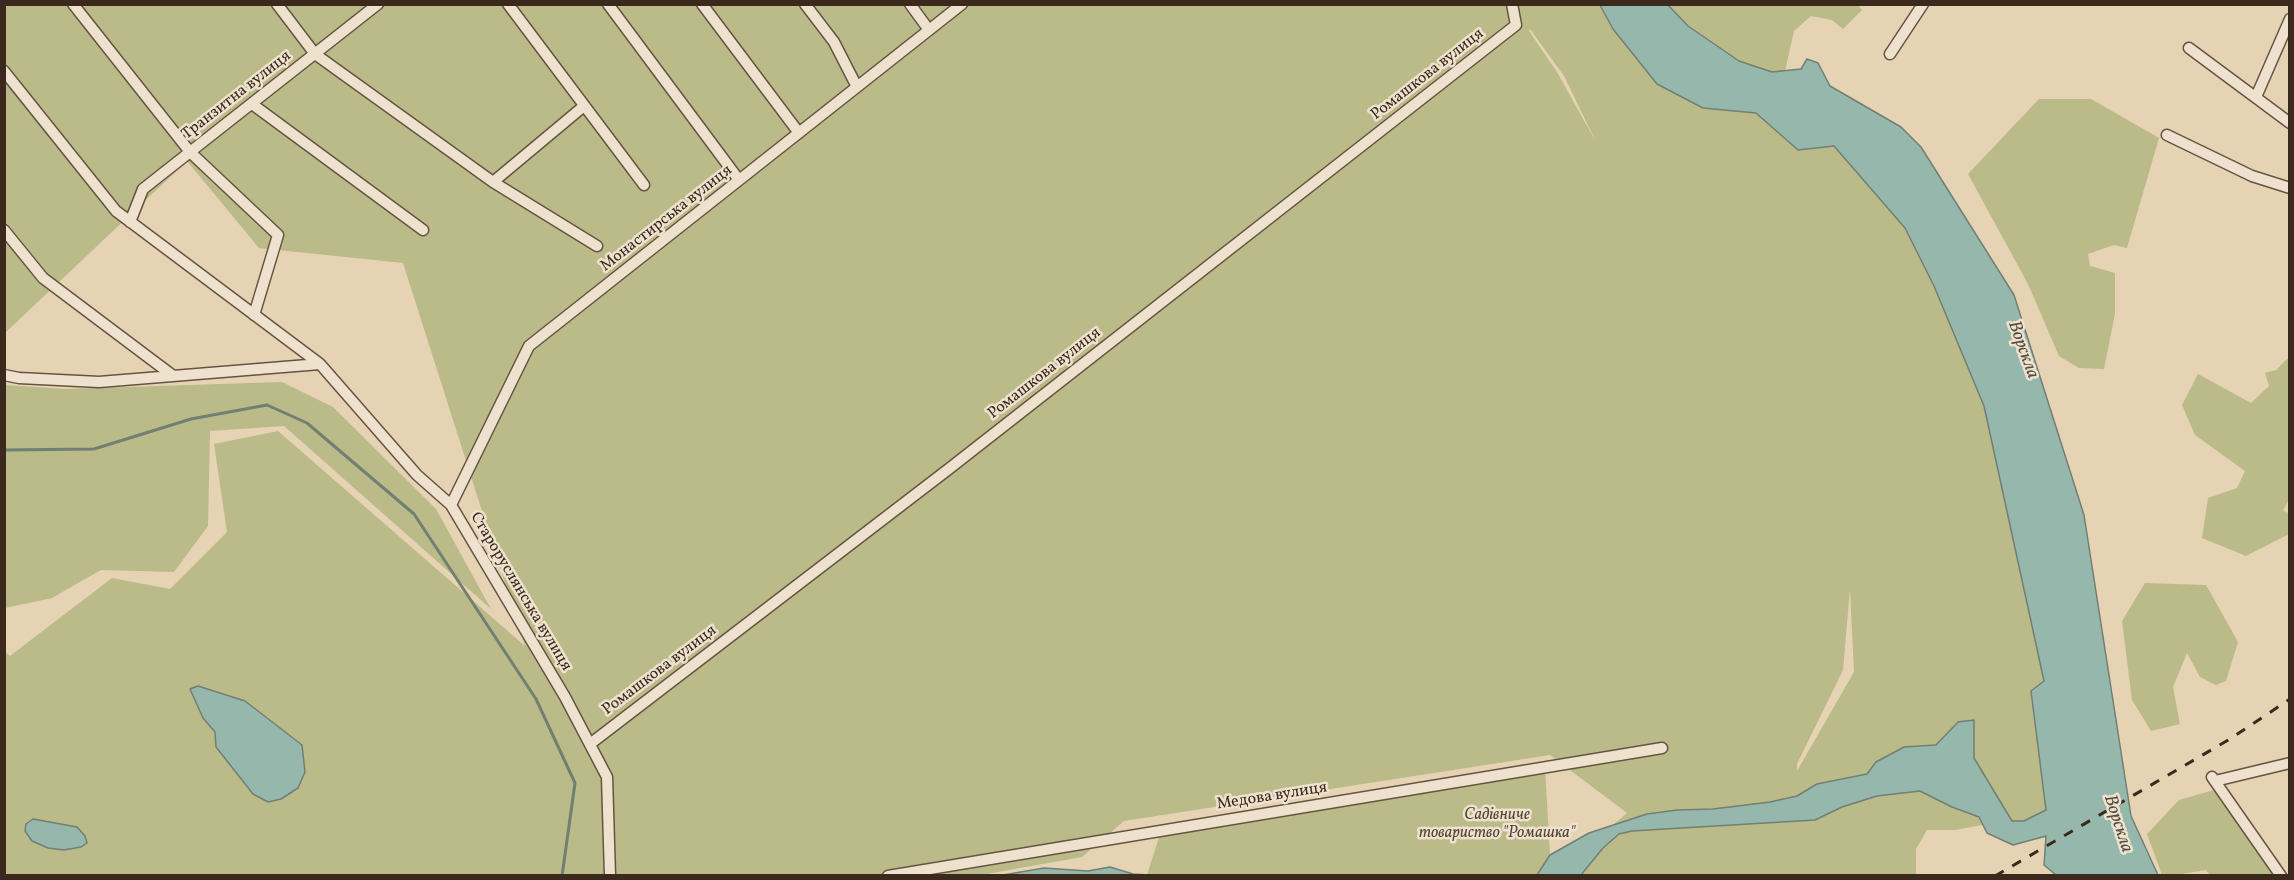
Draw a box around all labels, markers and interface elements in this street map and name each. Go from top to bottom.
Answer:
street label: Ромашкова вулиця [1368,25,1488,125]
street label: Транзитна вулиця [178,47,296,145]
street label: Монастирська вулиця [597,162,737,276]
water label: Ворскла [2002,318,2042,382]
street label: Ромашкова вулиця [985,324,1105,424]
street label: Староруслянська вулиця [465,509,575,675]
street label: Ромашкова вулиця [599,622,721,720]
street label: Медова вулиця [1215,779,1329,815]
water label: Ворскла [2098,792,2136,856]
park label: Садівниче товариство "Ромашка" [1419,806,1575,844]

